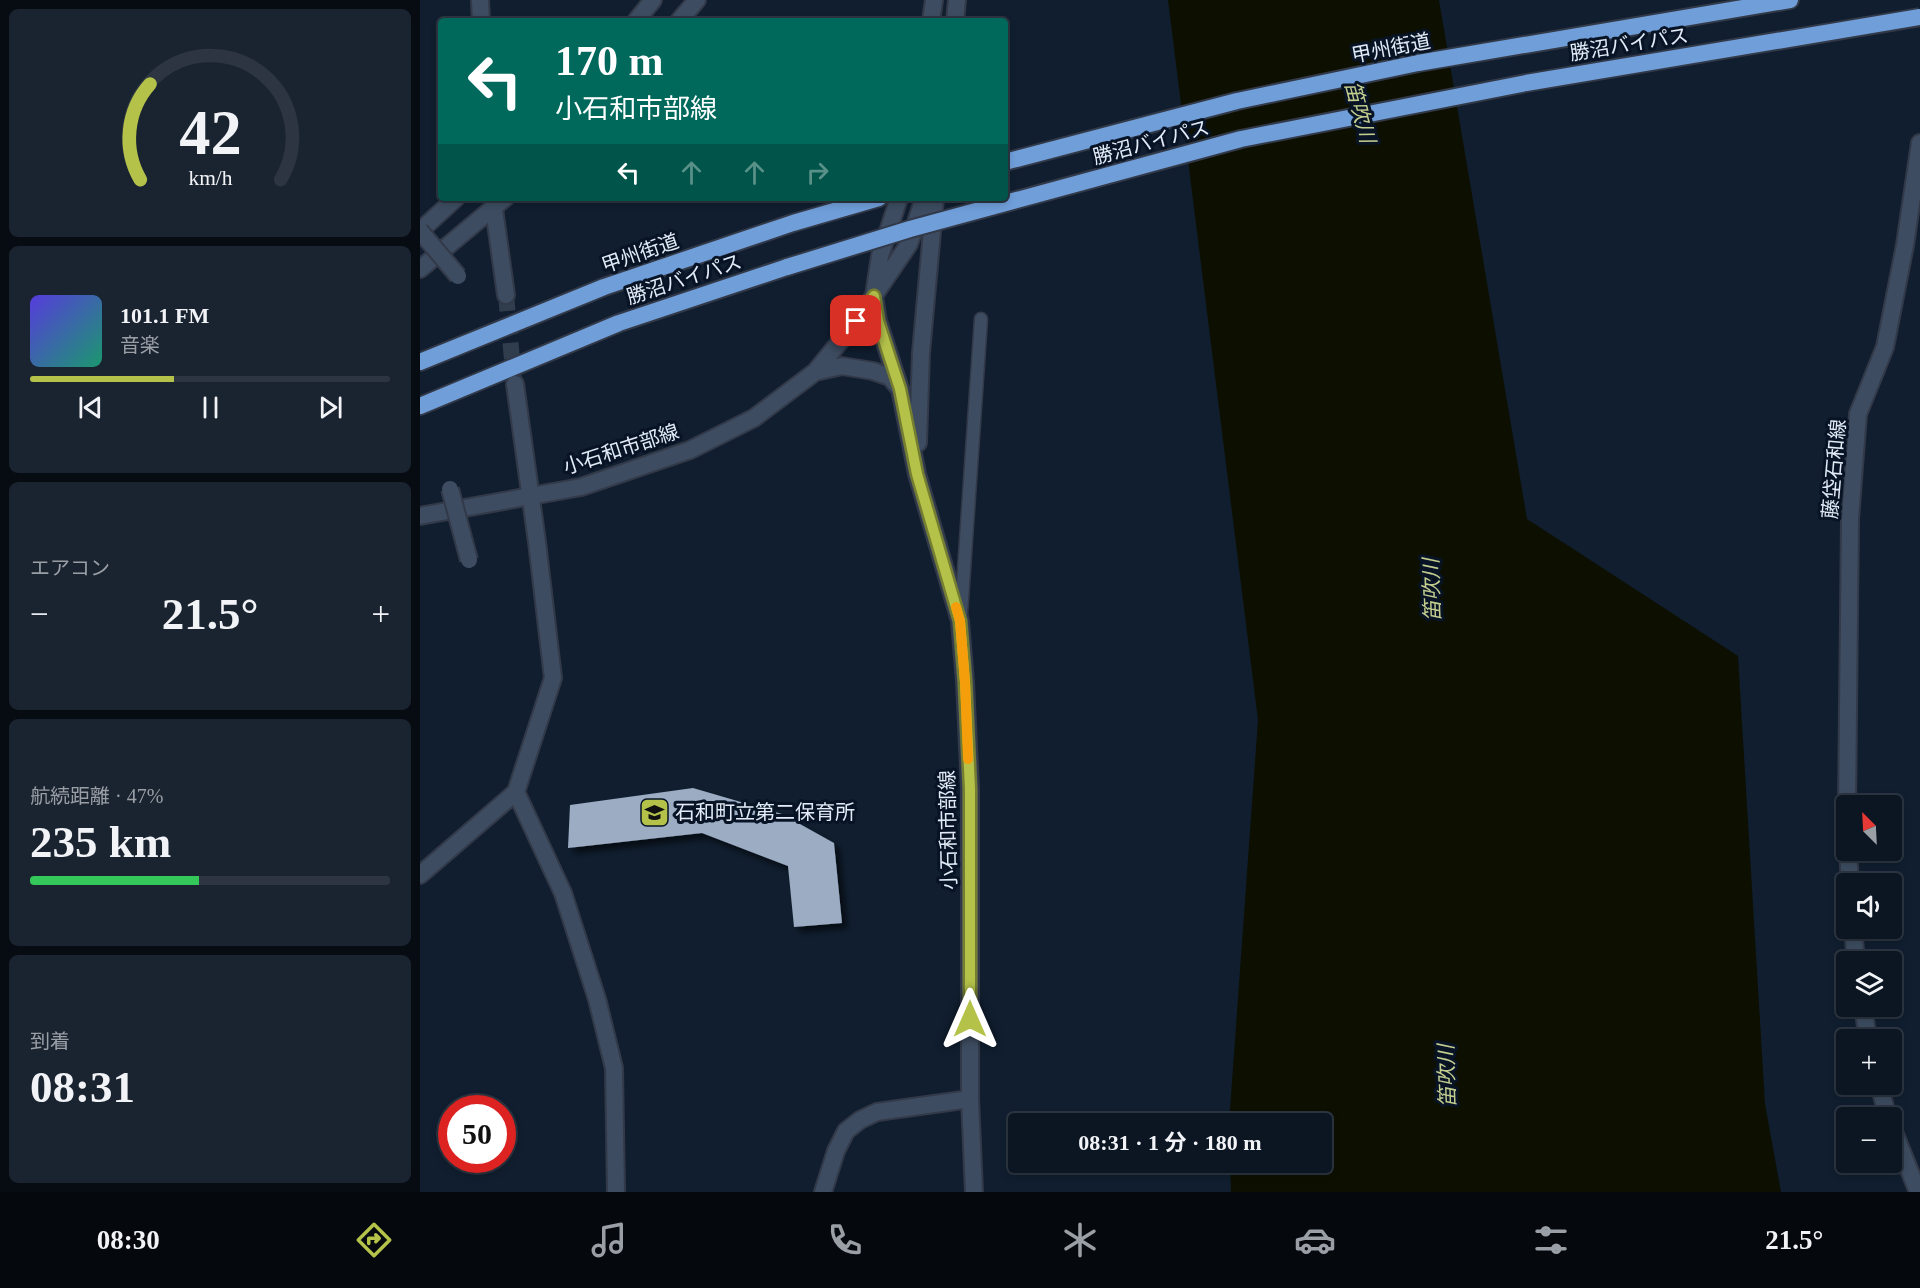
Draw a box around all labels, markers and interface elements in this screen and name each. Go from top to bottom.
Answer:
street label: 勝沼バイパス [1568,24,1690,64]
street label: 甲州街道 [1350,30,1432,66]
text: 170 m [555,38,664,84]
icon: left [456,42,534,120]
water label: 笛吹川 [1340,78,1380,147]
text: 小石和市部線 [555,94,717,124]
text: 42 [179,98,241,167]
street label: 勝沼バイパス [1090,116,1212,168]
icon: left [612,156,645,189]
icon: ahead [675,156,708,189]
icon: ahead [738,156,771,189]
icon: right [801,156,834,189]
text: km/h [188,166,232,190]
street label: 甲州街道 [599,230,681,276]
street label: 勝沼バイパス [624,250,744,308]
pin [830,295,881,346]
text: 101.1 FM [120,303,209,328]
icon: arrive [839,304,872,337]
text: 音楽 [120,334,160,356]
icon: previous [74,391,107,424]
icon: pause [194,391,227,424]
icon: next [314,391,347,424]
street label: 藤垈石和線 [1819,418,1849,520]
street label: 小石和市部線 [561,420,681,478]
water label: 笛吹川 [1419,556,1445,622]
text: エアコン [30,557,110,579]
text: 21.5° [162,589,258,639]
text: − [30,596,49,632]
text: + [371,596,390,632]
street label: 小石和市部線 [936,770,960,890]
text: 航続距離 · 47% [30,785,163,807]
north arrow [1836,795,1902,861]
map controls [1836,795,1902,1173]
school or university icon: 石和町立第二保育所 [638,796,670,828]
place label: 石和町立第二保育所 [675,801,855,823]
text: 235 km [30,817,171,867]
button: sound [1836,873,1902,939]
button: layers [1836,951,1902,1017]
position arrow [938,987,1002,1051]
button: + [1836,1029,1902,1095]
text: 到着 [30,1030,70,1052]
water label: 笛吹川 [1434,1042,1460,1108]
text: 08:31 [30,1062,135,1112]
speed limit sign: 50 [438,1095,516,1173]
button: − [1836,1107,1902,1173]
text: 08:31 · 1 分 · 180 m [1078,1130,1262,1155]
icon: directions [353,1219,395,1261]
icon: music [588,1219,630,1261]
icon: phone [824,1219,866,1261]
icon: climate [1059,1219,1101,1261]
icon: car [1294,1219,1336,1261]
icon: filters [1530,1219,1572,1261]
text: 08:30 [97,1225,160,1255]
text: 21.5° [1765,1225,1823,1255]

